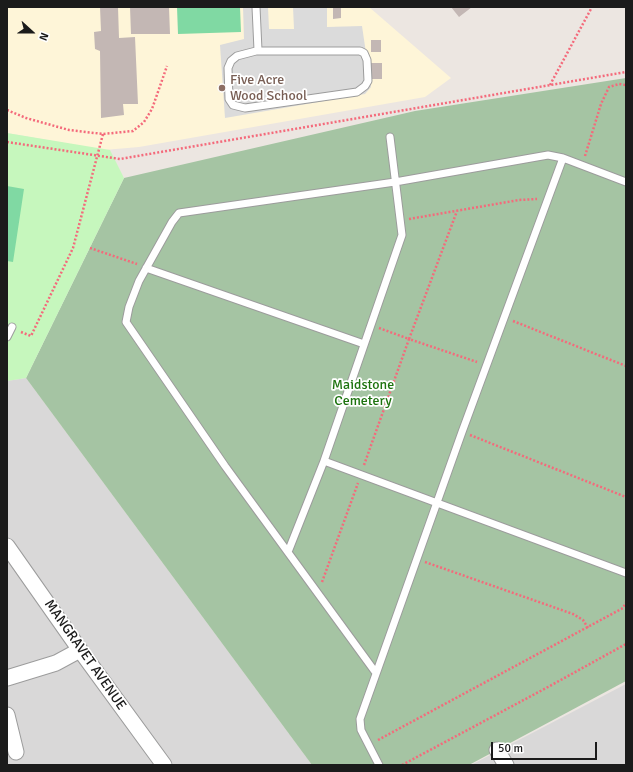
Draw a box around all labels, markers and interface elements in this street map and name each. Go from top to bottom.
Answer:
north arrow [12,12,52,52]
text: N [36,31,51,42]
place label: Five Acre Wood School [230,72,307,104]
marker: Five Acre Wood School [217,83,227,93]
park label: Maidstone Cemetery [332,377,394,410]
street label: MANGRAVET AVENUE [40,596,130,714]
scale bar [493,734,599,760]
text: 50 m [498,741,523,756]

